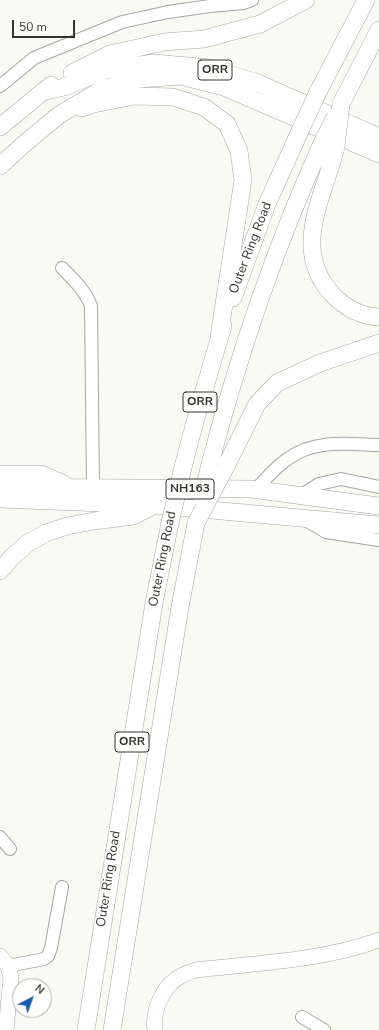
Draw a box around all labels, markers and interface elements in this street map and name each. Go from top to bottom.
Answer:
scale bar [14,12,77,38]
text: 50 m [19,19,47,35]
road number: ORR [198,60,232,80]
street label: Outer Ring Road [226,200,276,296]
road number: ORR [183,392,217,412]
road number: NH163 [166,479,214,499]
street label: Outer Ring Road [146,510,180,608]
road number: ORR [115,732,149,752]
street label: Outer Ring Road [94,830,124,928]
north arrow [12,978,52,1018]
text: N [32,981,48,998]

